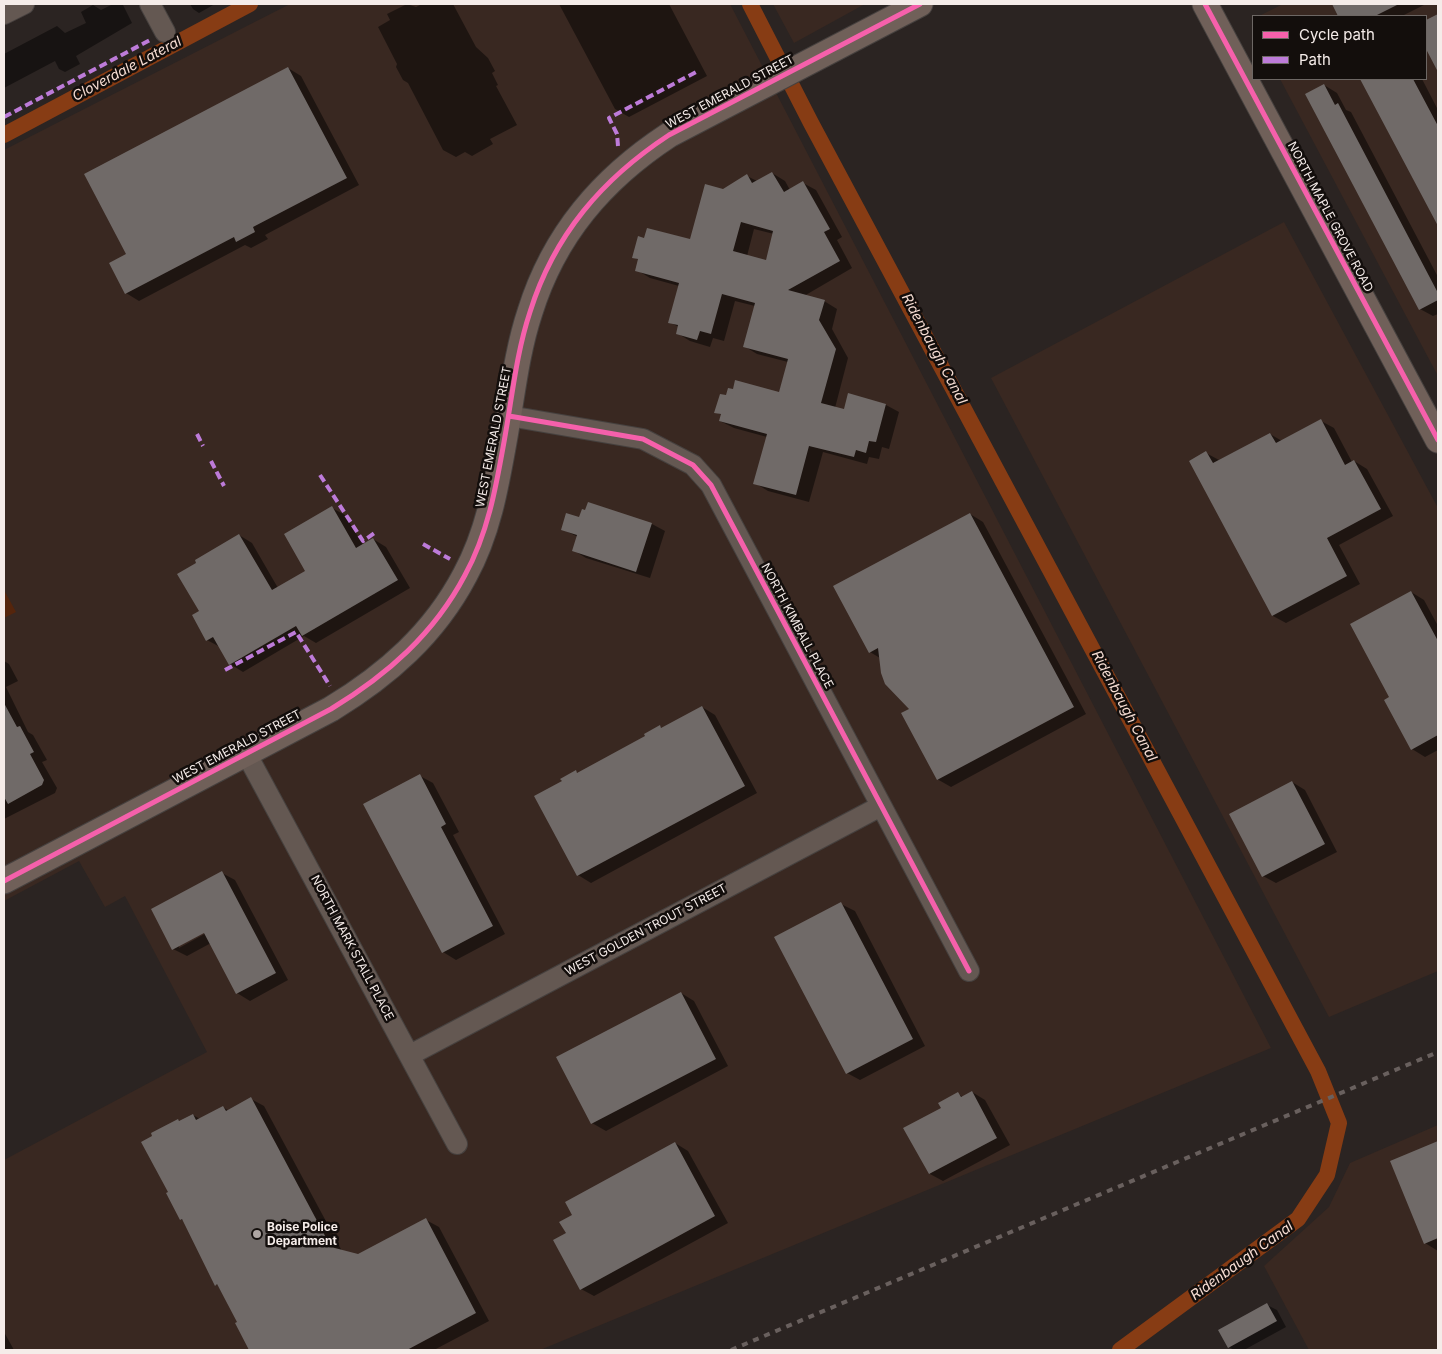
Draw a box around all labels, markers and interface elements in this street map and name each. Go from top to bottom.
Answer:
legend [1252,15,1427,80]
text: Cycle path [1299,25,1375,44]
water label: Cloverdale Lateral [70,33,184,105]
text: Path [1299,50,1331,69]
street label: WEST EMERALD STREET [663,52,797,132]
street label: NORTH MAPLE GROVE ROAD [1284,140,1376,294]
water label: Ridenbaugh Canal [898,291,970,407]
street label: WEST EMERALD STREET [473,365,515,509]
street label: NORTH KIMBALL PLACE [758,561,836,691]
water label: Ridenbaugh Canal [1088,648,1160,764]
street label: WEST EMERALD STREET [170,707,304,787]
street label: NORTH MARK STALL PLACE [308,873,396,1023]
street label: WEST GOLDEN TROUT STREET [563,881,729,979]
water label: Ridenbaugh Canal [1187,1218,1297,1304]
place label: Boise Police Department [267,1220,338,1248]
marker: Boise Police Department [251,1228,263,1240]

